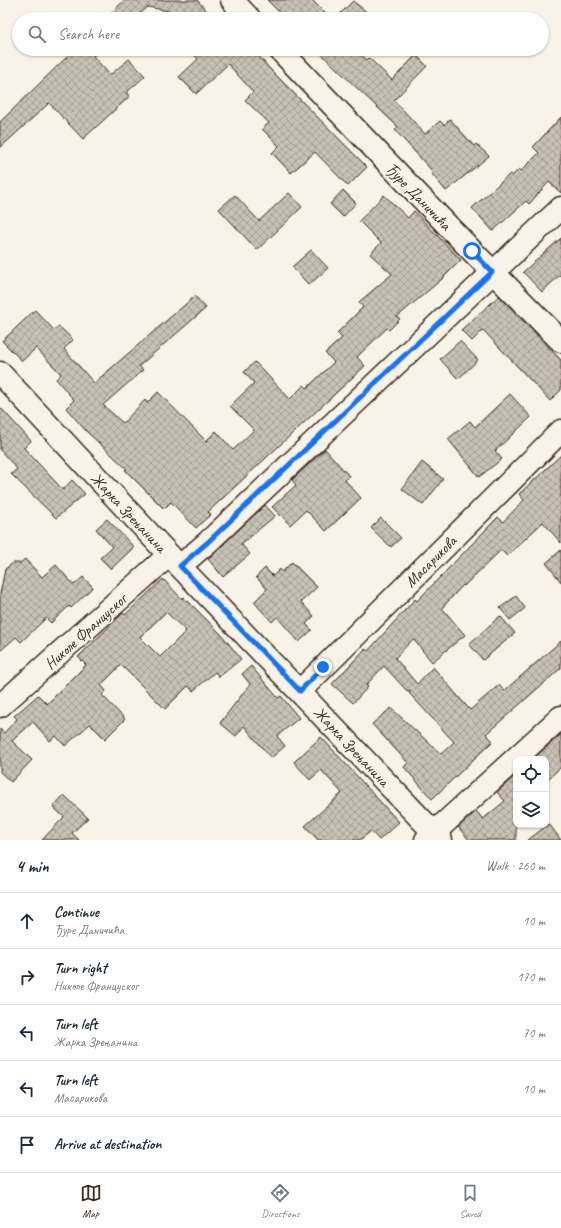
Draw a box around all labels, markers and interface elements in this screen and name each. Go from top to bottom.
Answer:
search box [12,12,549,56]
icon: search [26,23,48,45]
text: Search here [58,25,119,44]
street label: Ђуре Даничића [381,159,456,235]
route start [463,242,481,260]
street label: Жарка Зрењанина [86,468,171,558]
street label: Масарикова [401,531,462,592]
street label: Николе Француског [40,588,133,674]
route end [314,658,332,676]
street label: Жарка Зрењанина [309,702,394,792]
map controls [513,756,549,828]
button: locate [513,756,549,792]
button: layers [513,792,549,828]
text: 4 min [16,856,49,877]
text: Walk · 260 m [486,858,545,874]
text: Continue [54,903,99,922]
icon: ahead [16,910,38,932]
text: 10 m [523,913,545,929]
text: Ђуре Даничића [54,922,124,938]
text: Turn right [54,959,107,978]
icon: right [16,966,38,988]
text: 170 m [517,969,545,985]
text: Николе Француског [54,978,138,994]
text: Turn left [54,1015,97,1034]
icon: left [16,1022,38,1044]
text: 70 m [523,1025,545,1041]
text: Жарка Зрењанина [54,1034,137,1050]
text: Turn left [54,1071,97,1090]
icon: left [16,1078,38,1100]
text: 10 m [523,1081,545,1097]
text: Масарикова [54,1090,107,1106]
icon: arrive [16,1134,38,1156]
text: Arrive at destination [54,1135,161,1154]
tab: Map [80,1182,102,1220]
tab: Directions [261,1182,300,1220]
tab: Saved [459,1182,481,1220]

